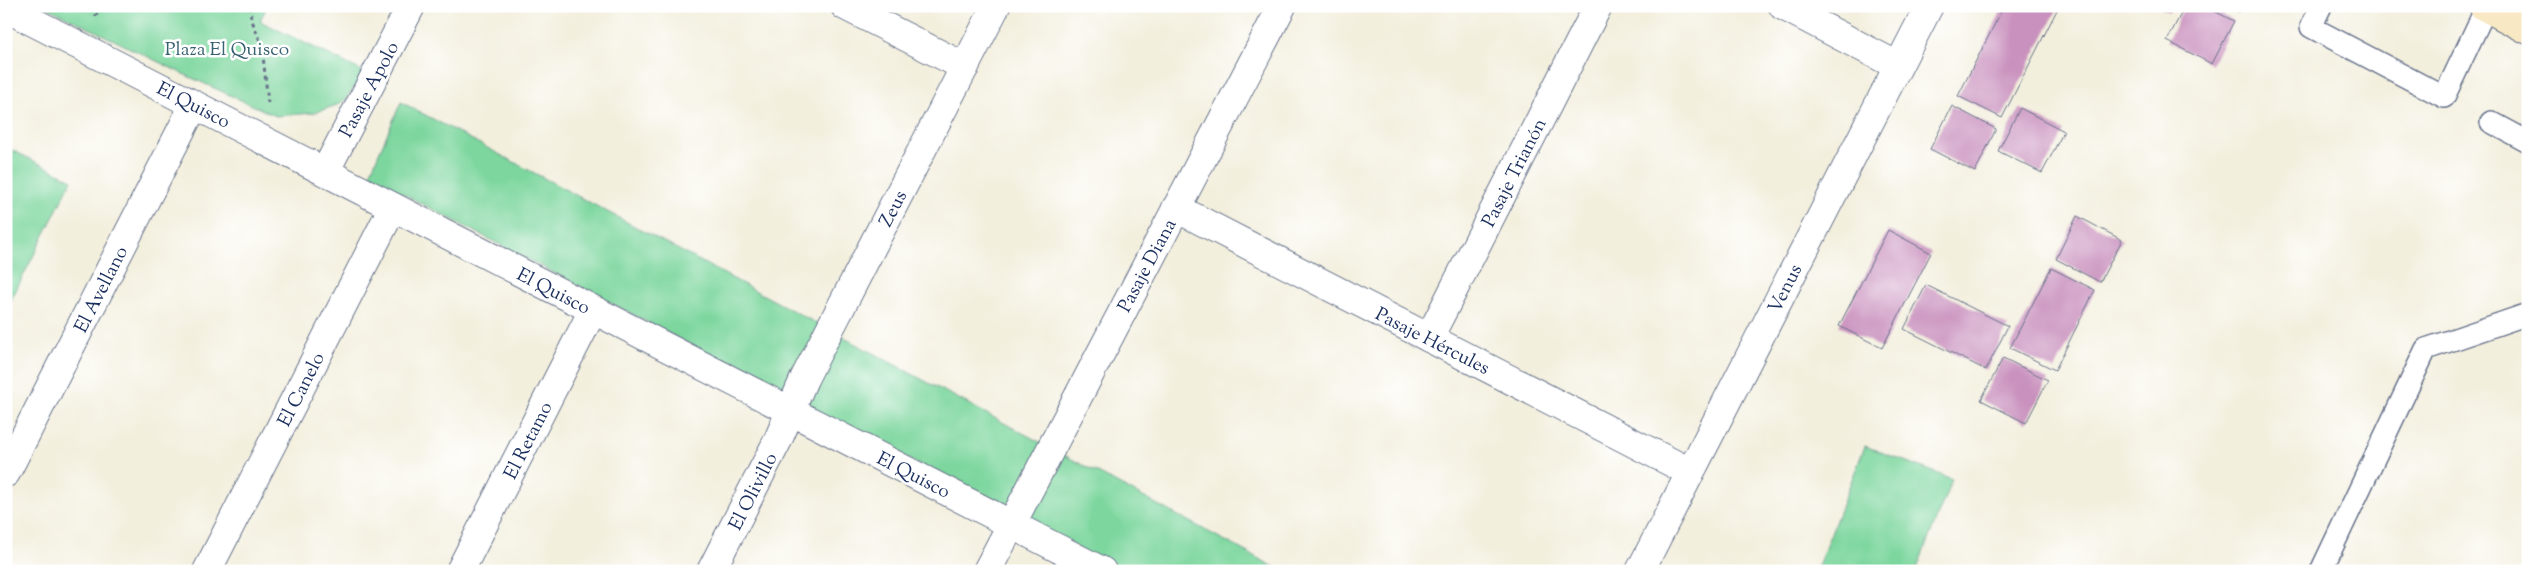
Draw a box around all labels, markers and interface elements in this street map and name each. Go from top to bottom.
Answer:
park label: Plaza El Quisco [165,37,289,64]
street label: Pasaje Apolo [334,37,407,143]
street label: El Quisco [151,76,234,136]
street label: Pasaje Trianón [1476,114,1554,232]
street label: Zeus [874,186,915,232]
street label: Pasaje Diana [1112,214,1184,318]
street label: El Avellano [69,242,136,338]
street label: Venus [1762,260,1810,318]
street label: El Quisco [511,262,594,322]
street label: Pasaje Hércules [1370,302,1494,383]
street label: El Canelo [272,348,332,432]
street label: El Retamo [498,398,560,485]
street label: El Quisco [871,446,954,506]
street label: El Olivillo [723,449,785,536]

